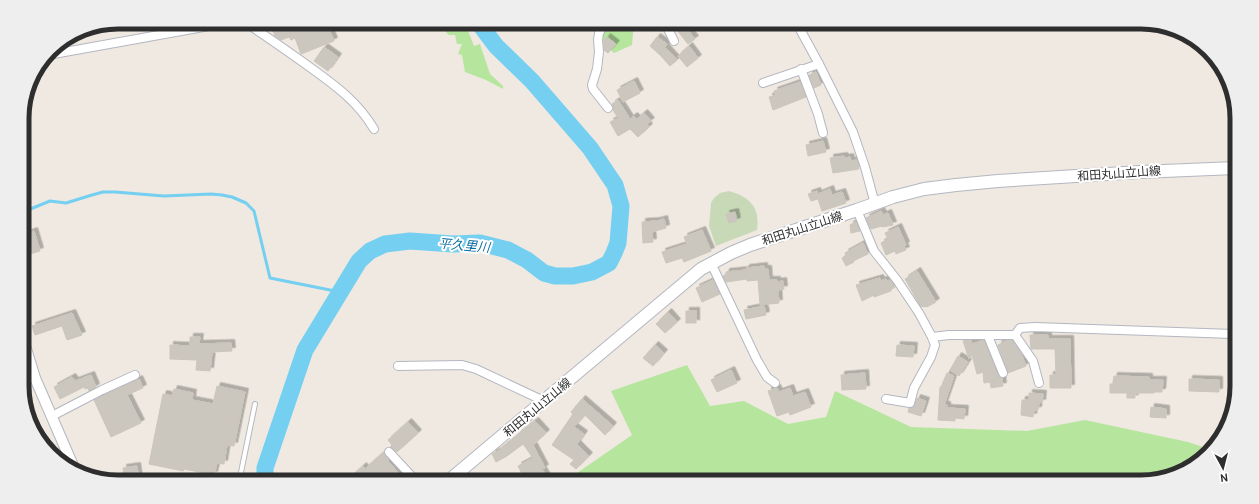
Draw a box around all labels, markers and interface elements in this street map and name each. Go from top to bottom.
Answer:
street label: 和田丸山立山線 [1077,163,1161,183]
street label: 和田丸山立山線 [760,208,844,248]
water label: 平久里川 [437,235,493,255]
street label: 和田丸山立山線 [500,374,574,440]
north arrow [1203,448,1243,488]
text: N [1220,471,1229,485]

